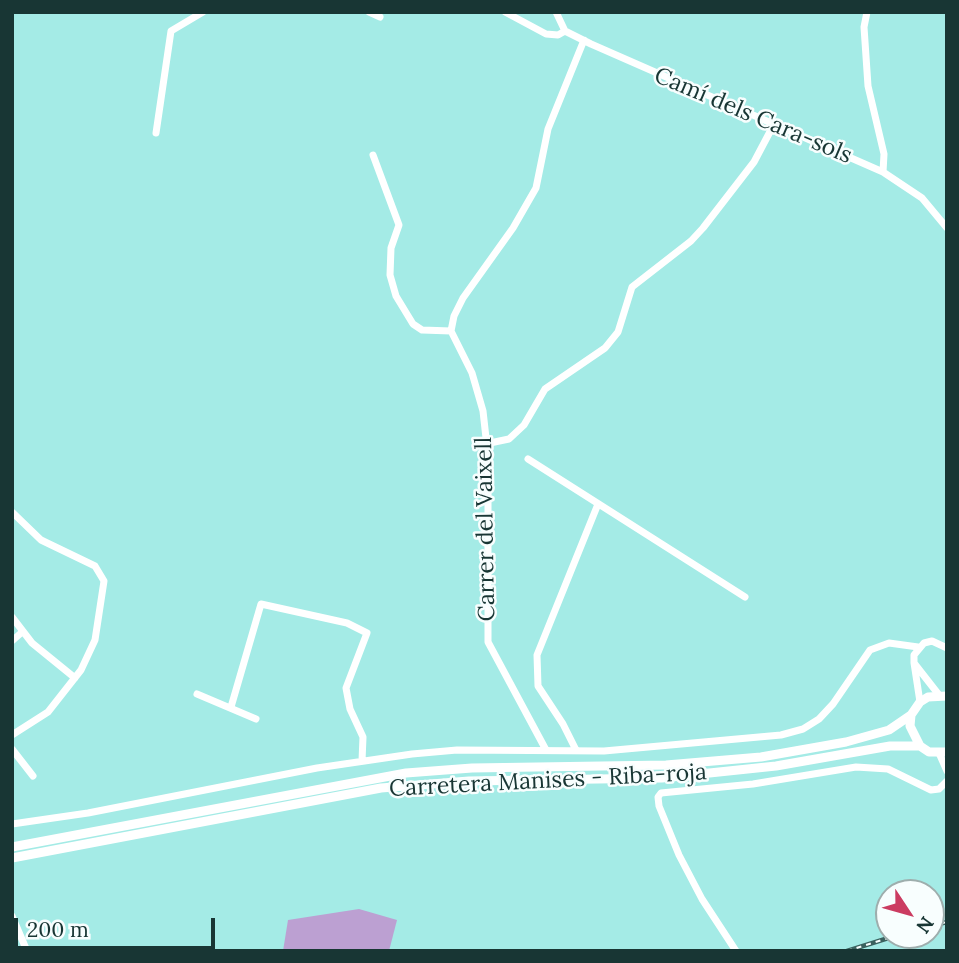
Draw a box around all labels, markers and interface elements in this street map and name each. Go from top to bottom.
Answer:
street label: Camí dels Cara-sols [650,62,856,170]
street label: Carrer del Vaixell [471,436,501,622]
street label: Carretera Manises - Riba-roja [388,759,708,803]
north arrow [875,879,945,949]
scale bar [18,904,219,948]
text: N [911,912,939,938]
text: 200 m [27,916,89,943]

